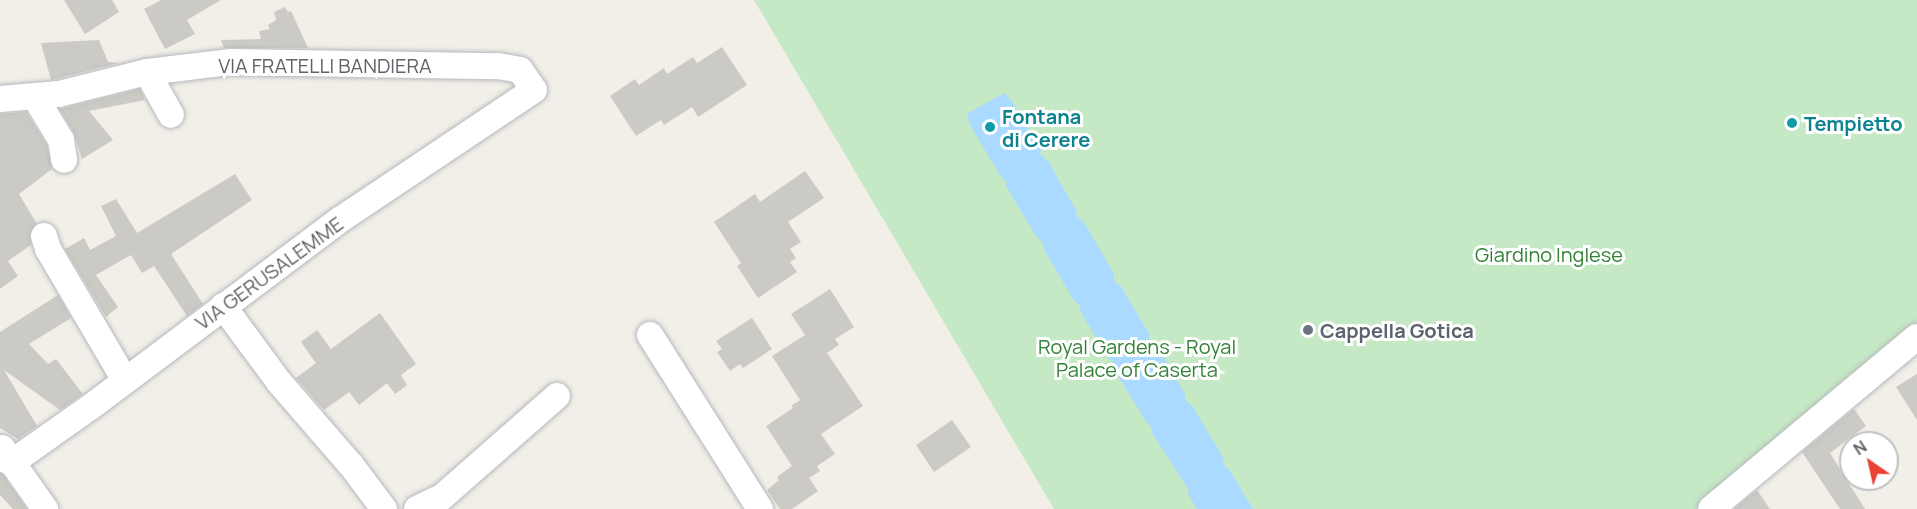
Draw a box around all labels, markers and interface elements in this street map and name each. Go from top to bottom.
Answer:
street label: VIA FRATELLI BANDIERA [218,53,432,77]
place label: Fontana di Cerere [1002,104,1090,151]
place label: Tempietto [1804,111,1903,135]
marker: Tempietto [1785,116,1799,130]
marker: Fontana di Cerere [983,120,997,134]
street label: VIA GERUSALEMME [191,211,347,335]
park label: Giardino Inglese [1475,242,1623,266]
place label: Cappella Gotica [1320,318,1474,342]
marker: Cappella Gotica [1301,323,1315,337]
park label: Royal Gardens - Royal Palace of Caserta [1038,334,1236,381]
north arrow [1839,431,1899,491]
text: N [1849,435,1871,460]

